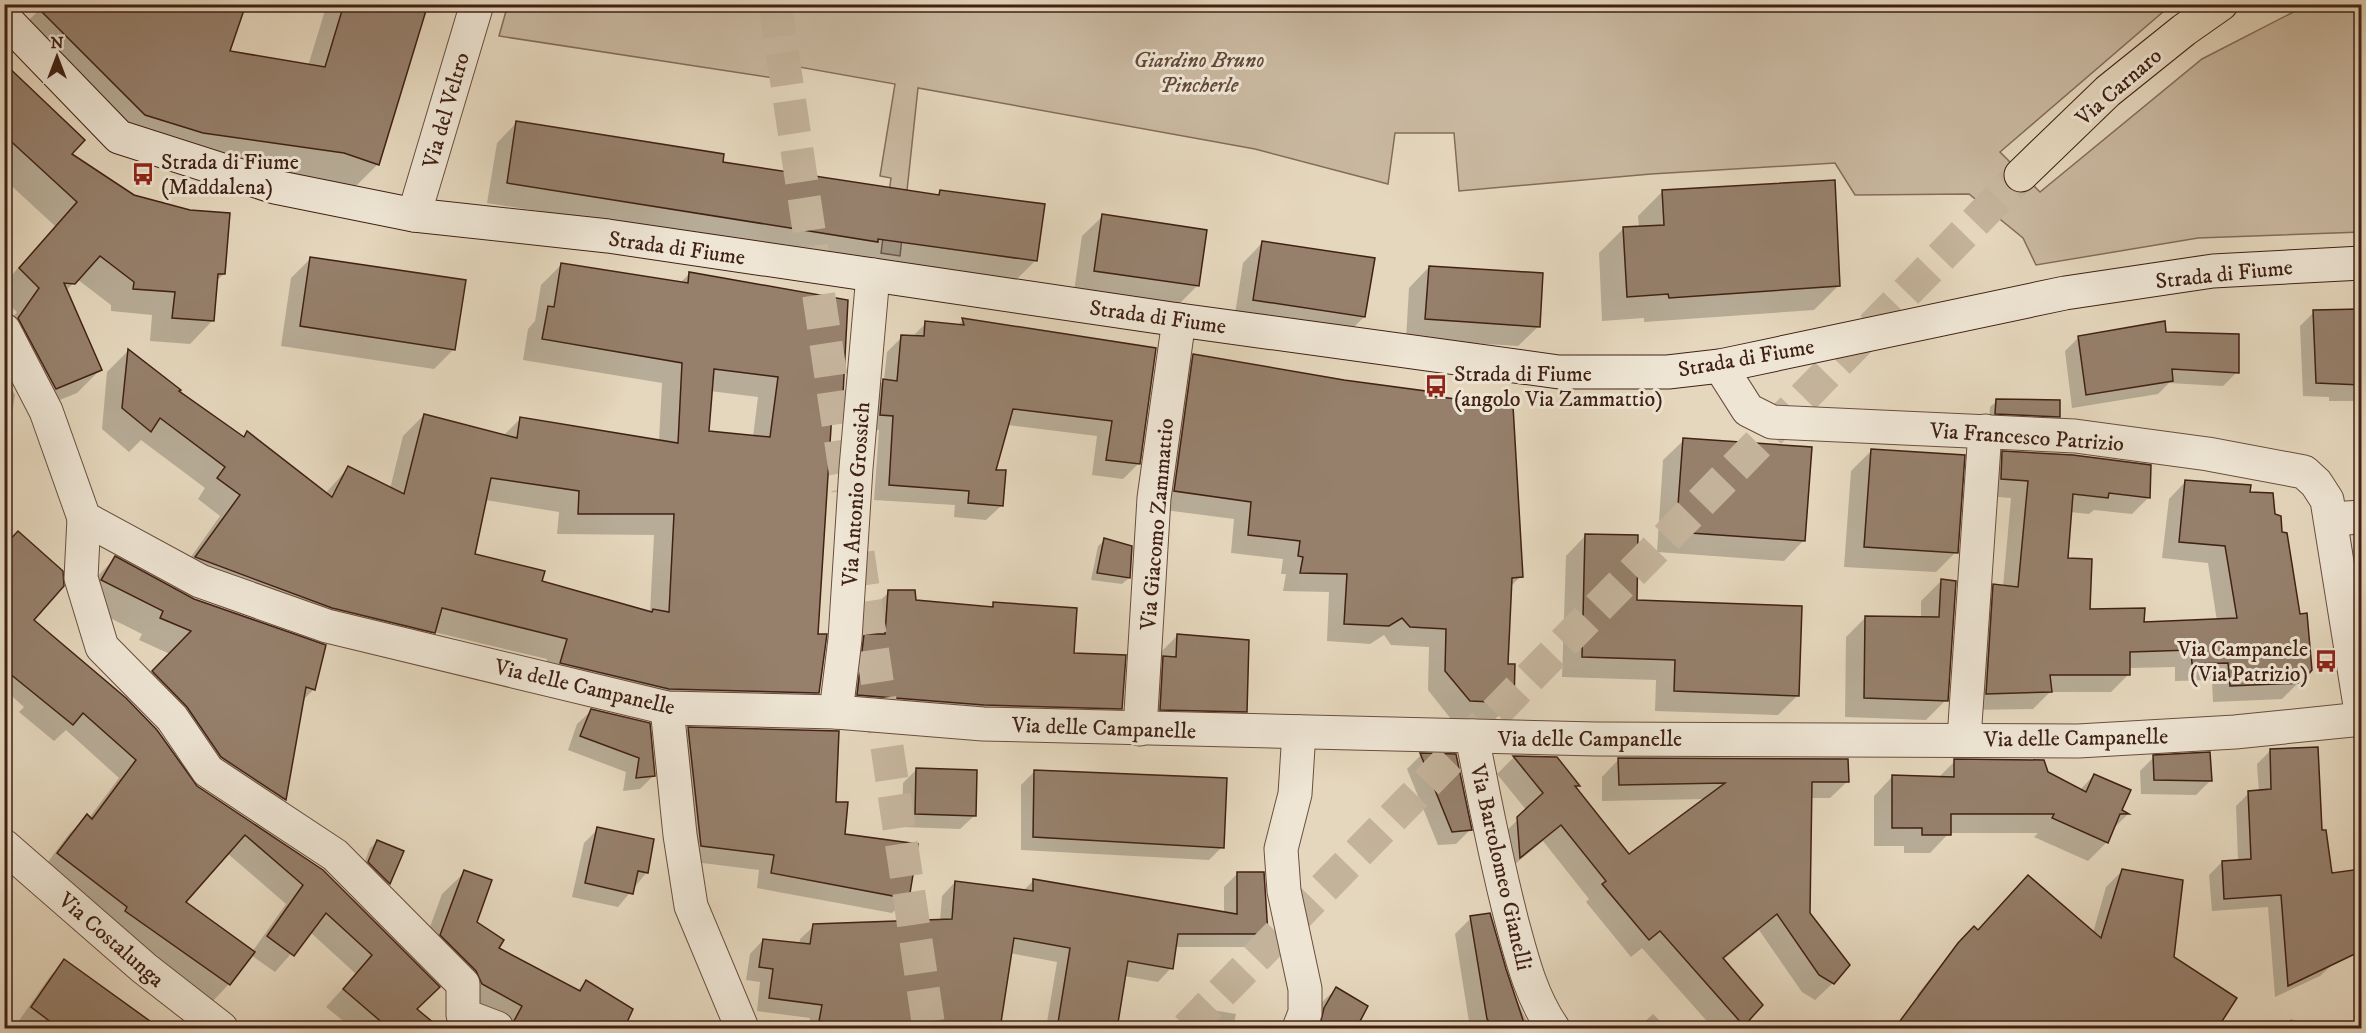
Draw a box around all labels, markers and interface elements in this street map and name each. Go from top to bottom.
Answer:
north arrow [27,27,87,87]
text: N [50,33,64,53]
street label: Via Carnaro [2070,42,2168,133]
park label: Giardino Bruno Pincherle [1134,47,1264,99]
street label: Via del Veltro [417,49,476,172]
place label: Strada di Fiume (Maddalena) [161,149,299,201]
bus stop icon: Strada di Fiume (Maddalena) [130,161,156,187]
street label: Strada di Fiume [607,226,747,271]
street label: Strada di Fiume [2154,254,2294,295]
street label: Strada di Fiume [1088,295,1228,340]
street label: Strada di Fiume [1676,333,1816,384]
place label: Strada di Fiume (angolo Via Zammattio) [1454,361,1663,413]
bus stop icon: Strada di Fiume (angolo Via Zammattio) [1423,373,1449,399]
street label: Via Antonio Grossich [837,401,876,588]
street label: Via Giacomo Zammattio [1135,417,1180,632]
street label: Via Francesco Patrizio [1928,417,2125,458]
place label: Via Campanele (Via Patrizio) [2176,636,2308,688]
bus stop icon: Via Campanele (Via Patrizio) [2313,648,2339,674]
street label: Via delle Campanelle [491,653,677,721]
street label: Via delle Campanelle [1010,712,1196,745]
street label: Via delle Campanelle [1983,723,2168,754]
street label: Via delle Campanelle [1497,726,1682,753]
street label: Via Bartolomeo Gianelli [1463,761,1537,973]
street label: Via Costalunga [52,886,170,994]

